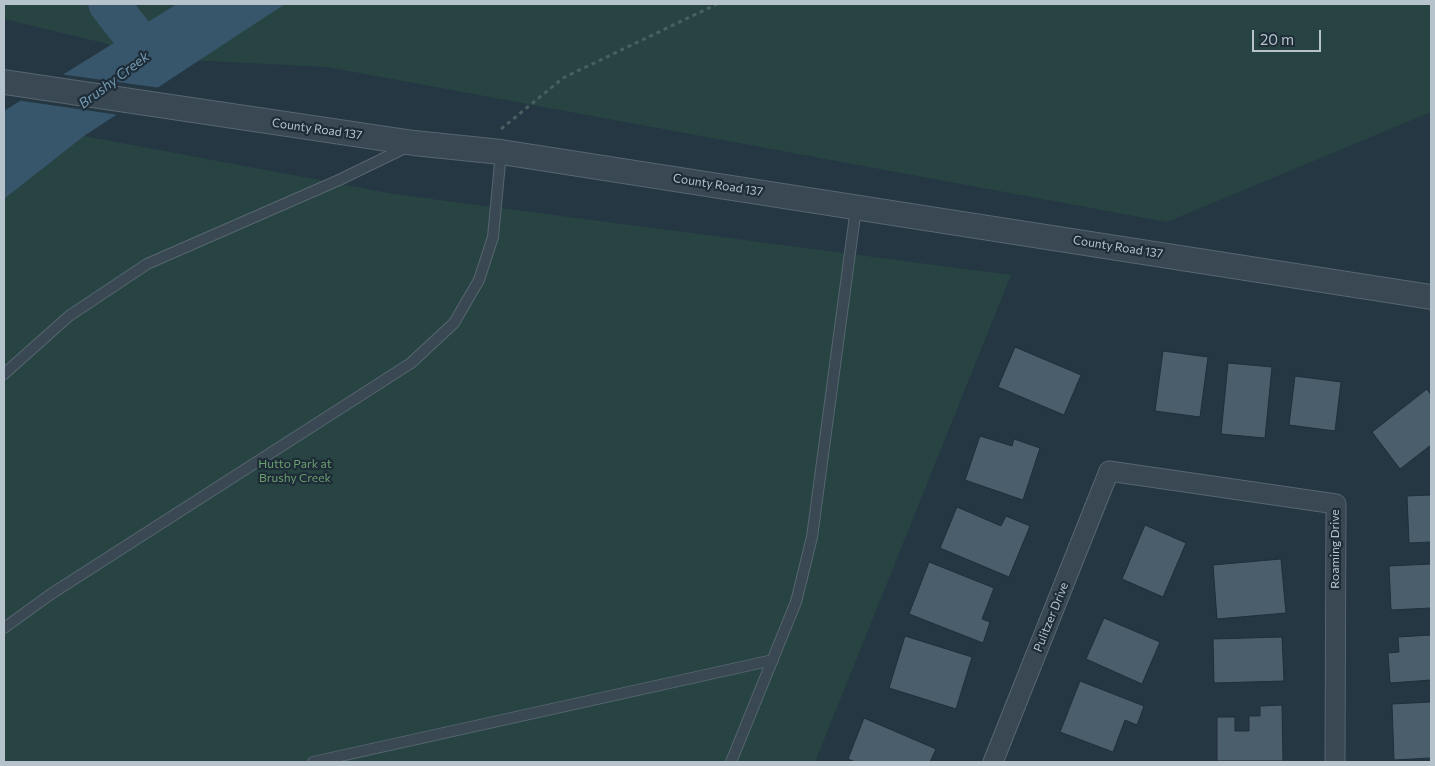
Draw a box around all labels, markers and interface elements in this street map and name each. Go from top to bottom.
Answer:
scale bar [1255,20,1324,52]
text: 20 m [1260,30,1294,48]
water label: Brushy Creek [75,48,153,112]
street label: County Road 137 [271,116,363,142]
street label: County Road 137 [672,171,764,199]
street label: County Road 137 [1072,233,1164,261]
park label: Hutto Park at Brushy Creek [258,457,332,485]
street label: Roaming Drive [1328,509,1342,589]
street label: Pulitzer Drive [1031,580,1071,654]

